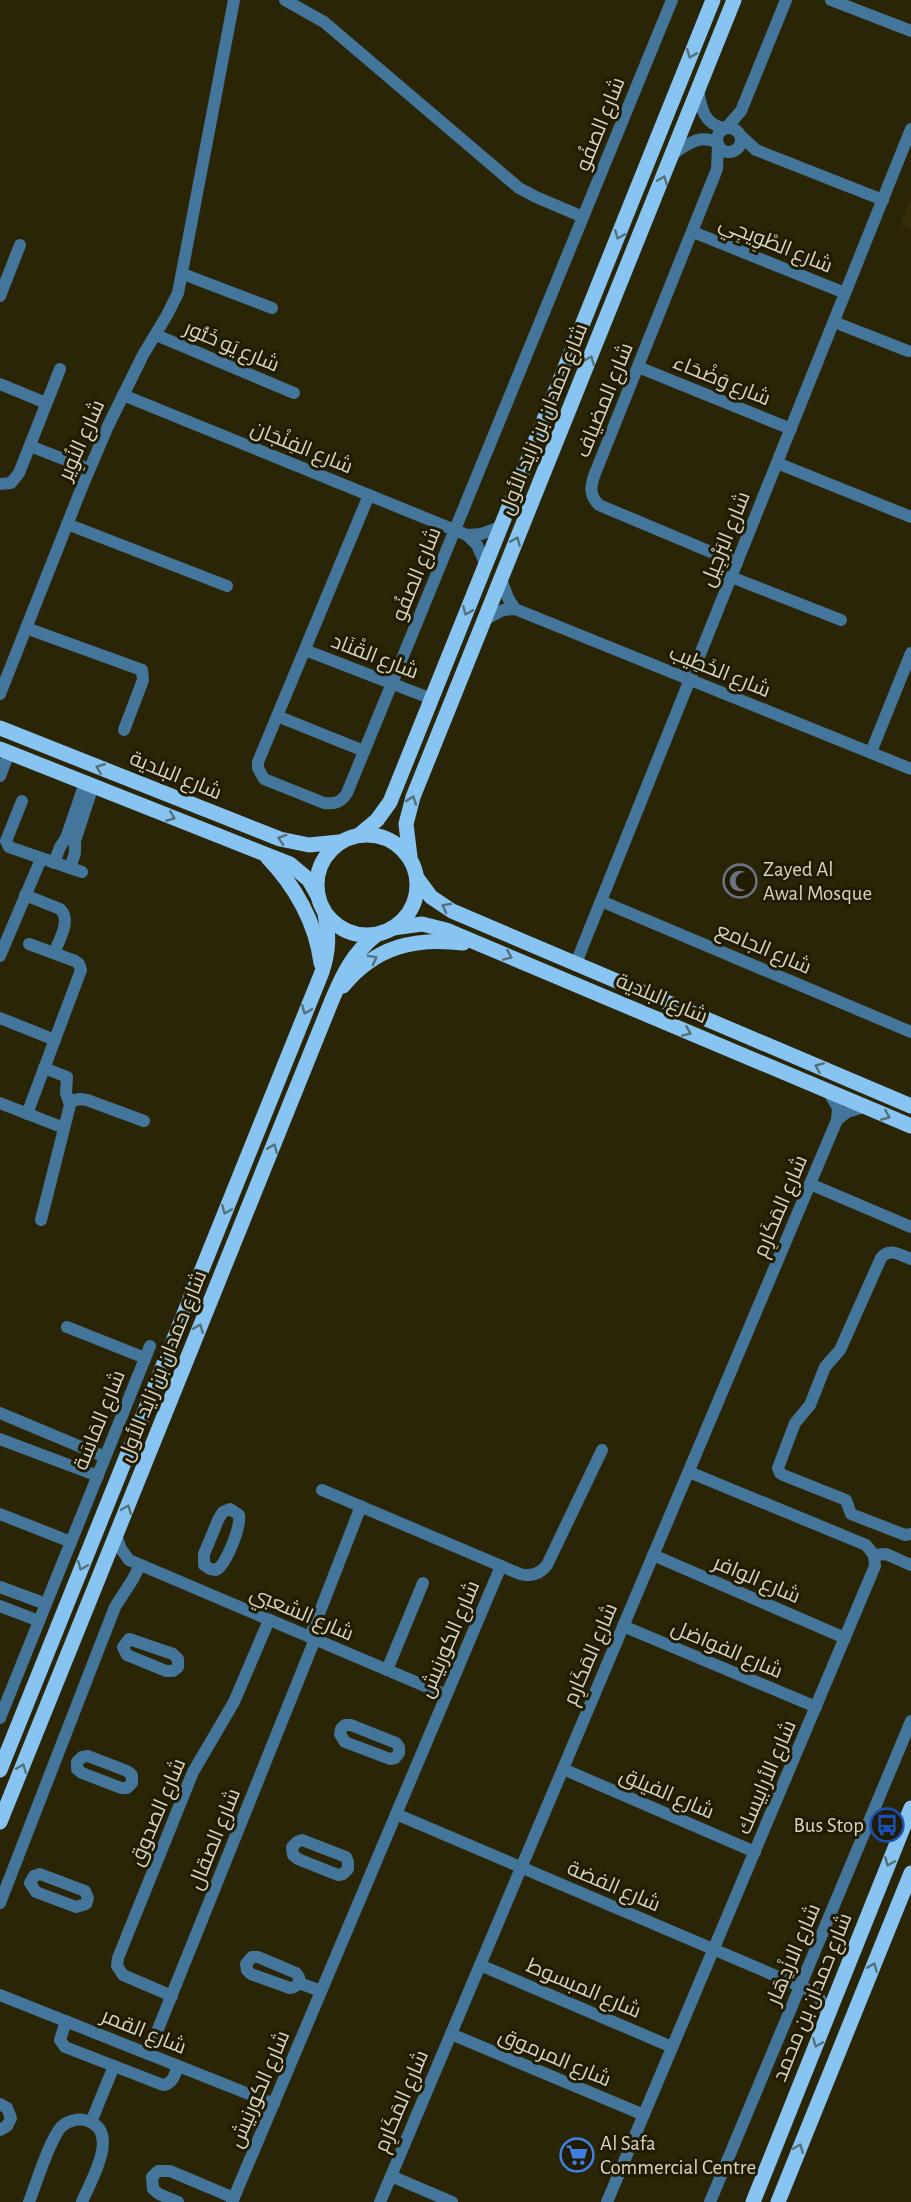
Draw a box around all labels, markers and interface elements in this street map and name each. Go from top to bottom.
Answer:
one-way arrow [686,49,699,59]
street label: شارع الصفُو [571,74,632,175]
one-way arrow [656,175,668,186]
street label: شارع الطْوِيجِي [714,212,836,281]
one-way arrow [614,229,626,240]
street label: شارع يَو خَنُّور [179,317,282,379]
street label: شارع حمدان بن زايد الأول [495,321,594,519]
street label: شارع المضياف [572,340,640,462]
street label: شارع وَضْحَاء [669,349,774,412]
one-way arrow [583,356,595,367]
street label: شارع النُوِير [53,396,112,486]
street label: شارع الفِنْجَان [247,415,357,480]
street label: شارع البَرْجِيل [697,489,757,591]
street label: شارع الصفُو [387,524,448,625]
one-way arrow [509,536,521,547]
one-way arrow [462,605,474,616]
street label: شارع القْنَاد [327,628,422,685]
street label: شارع الخَطِيب [665,642,773,704]
street label: شارع البلدية [126,748,225,806]
one-way arrow [96,762,106,775]
one-way arrow [405,795,418,806]
one-way arrow [165,810,176,822]
one-way arrow [277,834,288,846]
place label: Zayed Al Awal Mosque [763,859,872,904]
mosque icon: Zayed Al Awal Mosque [722,863,758,899]
one-way arrow [442,903,453,914]
street label: شارع الجامع [712,919,814,981]
one-way arrow [502,949,513,961]
one-way arrow [366,955,377,966]
street label: شارع البلدية [612,970,711,1030]
one-way arrow [301,1004,313,1015]
one-way arrow [681,1025,692,1037]
one-way arrow [814,1062,825,1074]
one-way arrow [880,1109,891,1121]
one-way arrow [265,1143,278,1153]
street label: شارع المَكَارِم [749,1152,814,1261]
one-way arrow [221,1204,233,1215]
street label: شارع حمدان بن زايد الأول [114,1268,213,1466]
one-way arrow [192,1324,204,1335]
street label: شارع المَاسَة [70,1367,132,1474]
one-way arrow [120,1505,132,1516]
street label: شارع الوافر [708,1551,803,1610]
one-way arrow [77,1560,89,1571]
street label: شارع الكورنيش [415,1578,486,1702]
street label: شارع الشعبي [245,1582,357,1649]
street label: شارع المَكَارِم [559,1600,624,1709]
street label: شارع الفواضل [667,1617,786,1685]
street label: شارع الأرابيسك [733,1717,803,1838]
street label: شارع الصدوق [125,1755,192,1870]
one-way arrow [15,1763,27,1774]
street label: شارع الفيلق [615,1764,717,1826]
street label: شارع الصقال [185,1786,247,1894]
bus stop icon: Bus Stop [869,1807,905,1843]
place label: Bus Stop [793,1815,864,1836]
one-way arrow [884,1856,896,1867]
street label: شارع الفضة [563,1857,663,1918]
street label: شارع الازْدِهَار [760,1900,827,2010]
street label: شارع حمدان بن محمد [769,1910,859,2086]
street label: شارع المبسوط [522,1955,644,2025]
one-way arrow [866,1962,878,1973]
street label: شارع القمر [96,2005,189,2061]
street label: شارع المرموق [494,2024,614,2093]
street label: شارع الكورنيش [225,2028,296,2152]
one-way arrow [812,2037,824,2048]
street label: شارع المَكَارِم [370,2047,435,2156]
place label: Al Safa Commercial Centre [600,2133,756,2178]
supermarket icon: Al Safa Commercial Centre [559,2137,595,2173]
one-way arrow [792,2143,804,2154]

